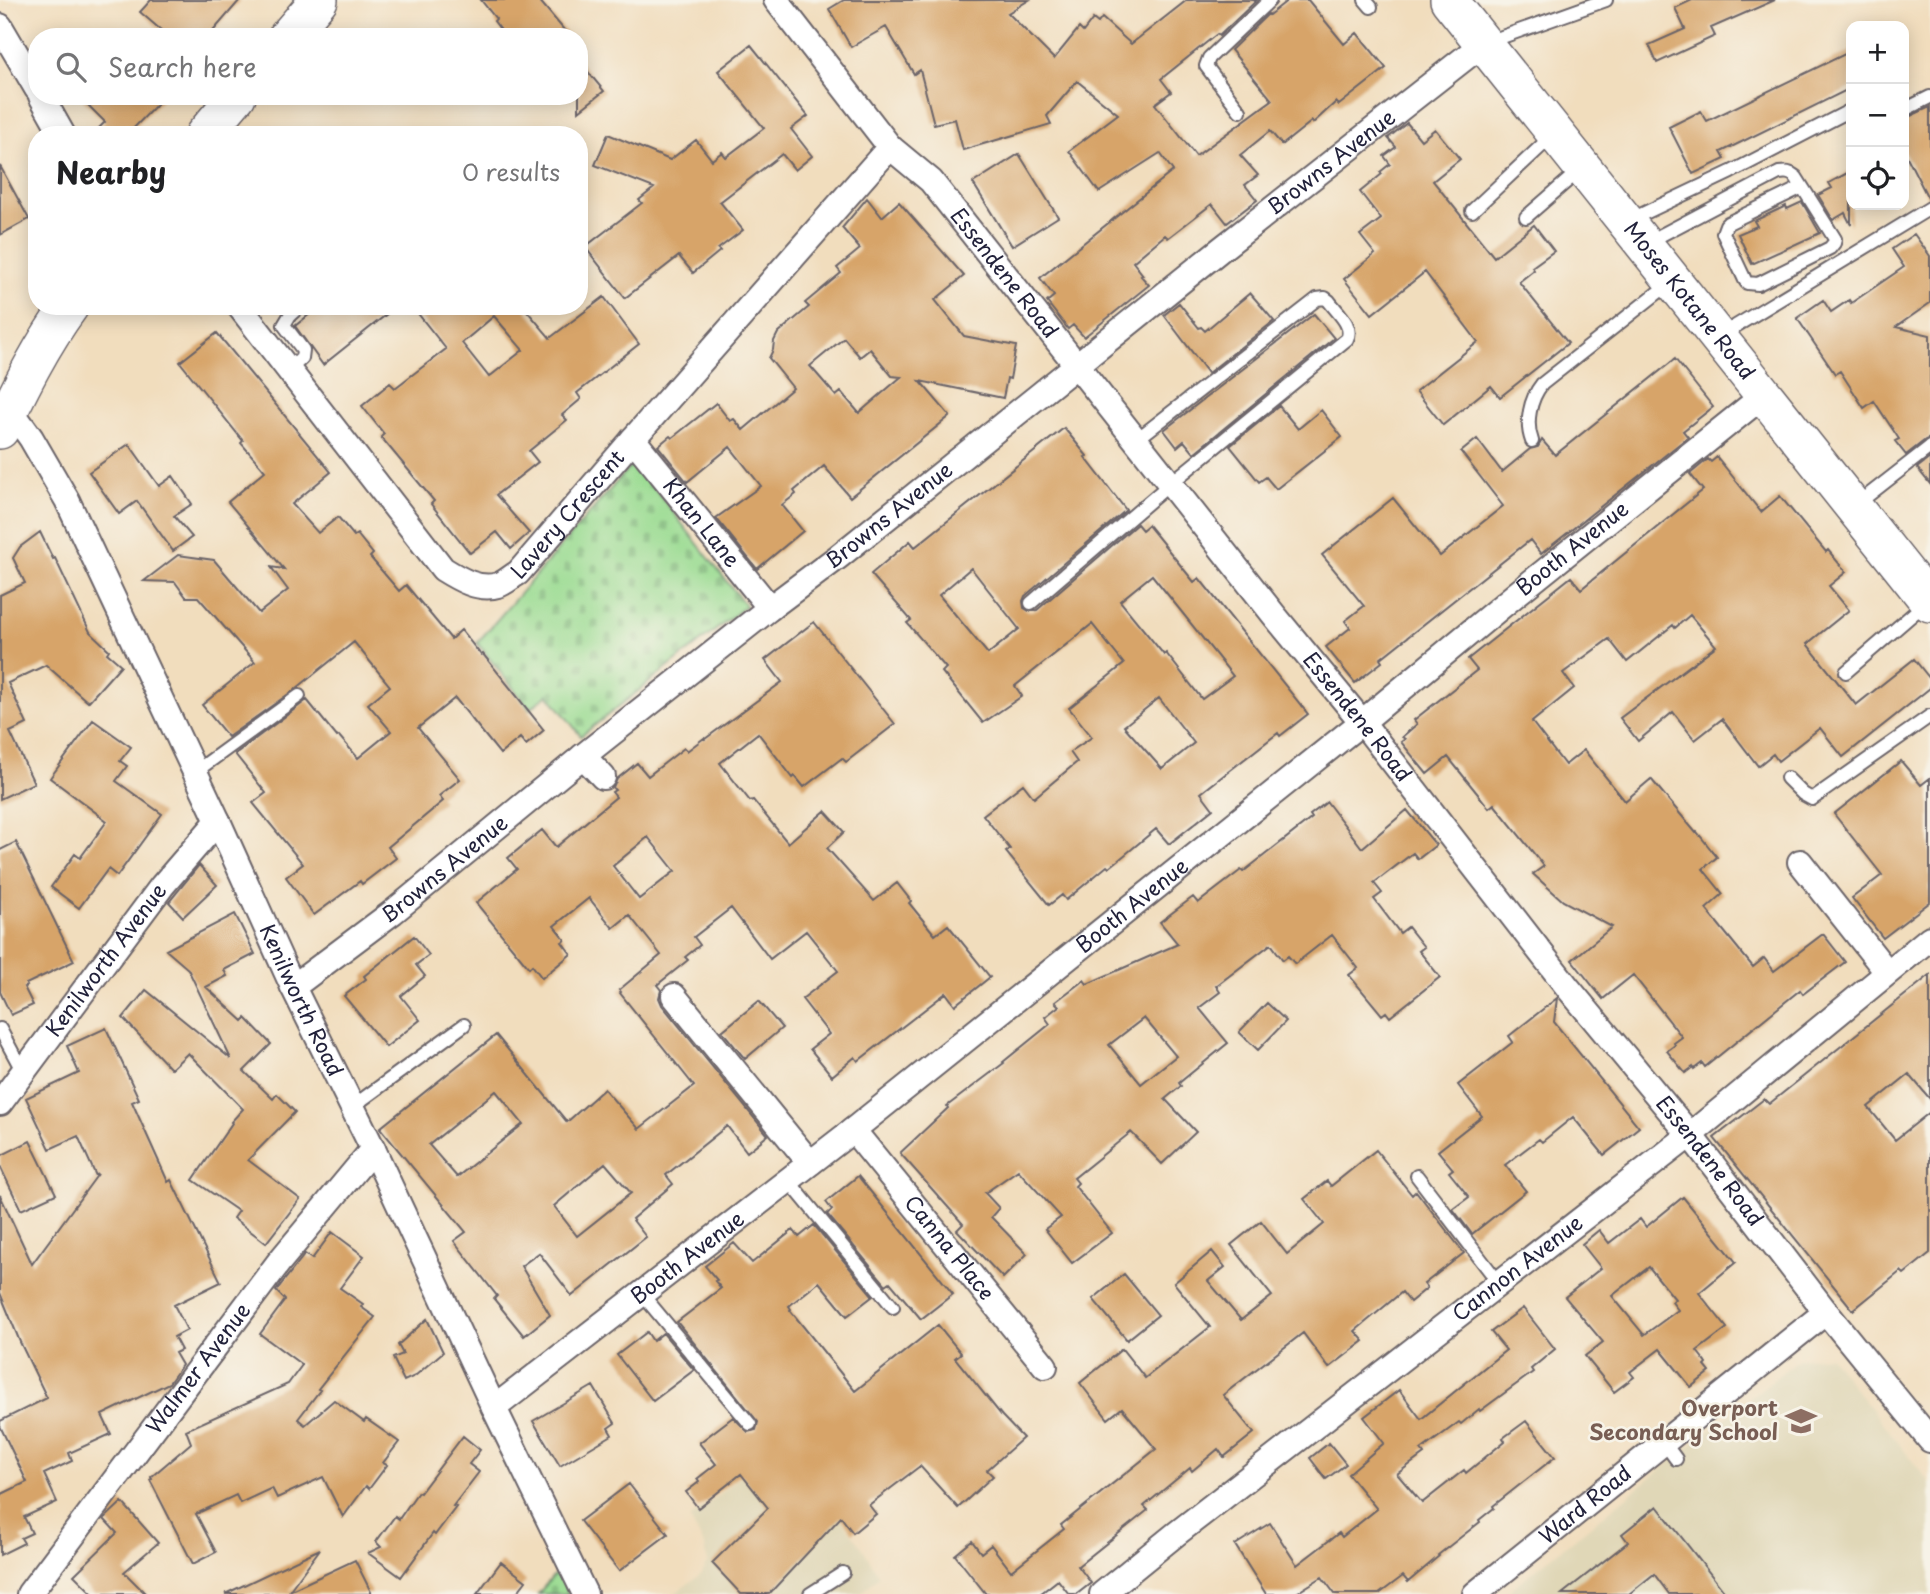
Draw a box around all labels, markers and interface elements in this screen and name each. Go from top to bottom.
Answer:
map controls [1846,21,1909,210]
button: + [1846,21,1909,84]
search box [28,28,588,105]
text: Search here [108,47,257,86]
icon: search [52,48,90,86]
button: − [1846,84,1909,147]
street label: Browns Avenue [1259,100,1401,222]
button: locate [1846,147,1909,210]
text: Nearby [56,149,166,194]
text: 0 results [462,154,560,189]
street label: Essendene Road [944,200,1067,344]
street label: Moses Kotane Road [1617,214,1764,386]
street label: Lavery Crescent [502,442,631,585]
street label: Browns Avenue [818,453,959,575]
street label: Khan Lane [656,470,749,574]
street label: Booth Avenue [1508,492,1634,603]
street label: Essendene Road [1296,644,1421,788]
street label: Browns Avenue [374,806,514,930]
street label: Booth Avenue [1068,849,1194,960]
street label: Kenilworth Avenue [37,876,173,1043]
street label: Kenilworth Road [253,919,353,1081]
street label: Essendene Road [1649,1087,1772,1232]
street label: Canna Place [898,1187,1003,1306]
street label: Booth Avenue [623,1202,750,1311]
street label: Cannon Avenue [1444,1206,1589,1328]
street label: Walmer Avenue [137,1295,257,1440]
place label: Overport Secondary School [1589,1391,1778,1447]
school or university icon: Overport Secondary School [1784,1404,1818,1438]
street label: Ward Road [1531,1456,1638,1551]

